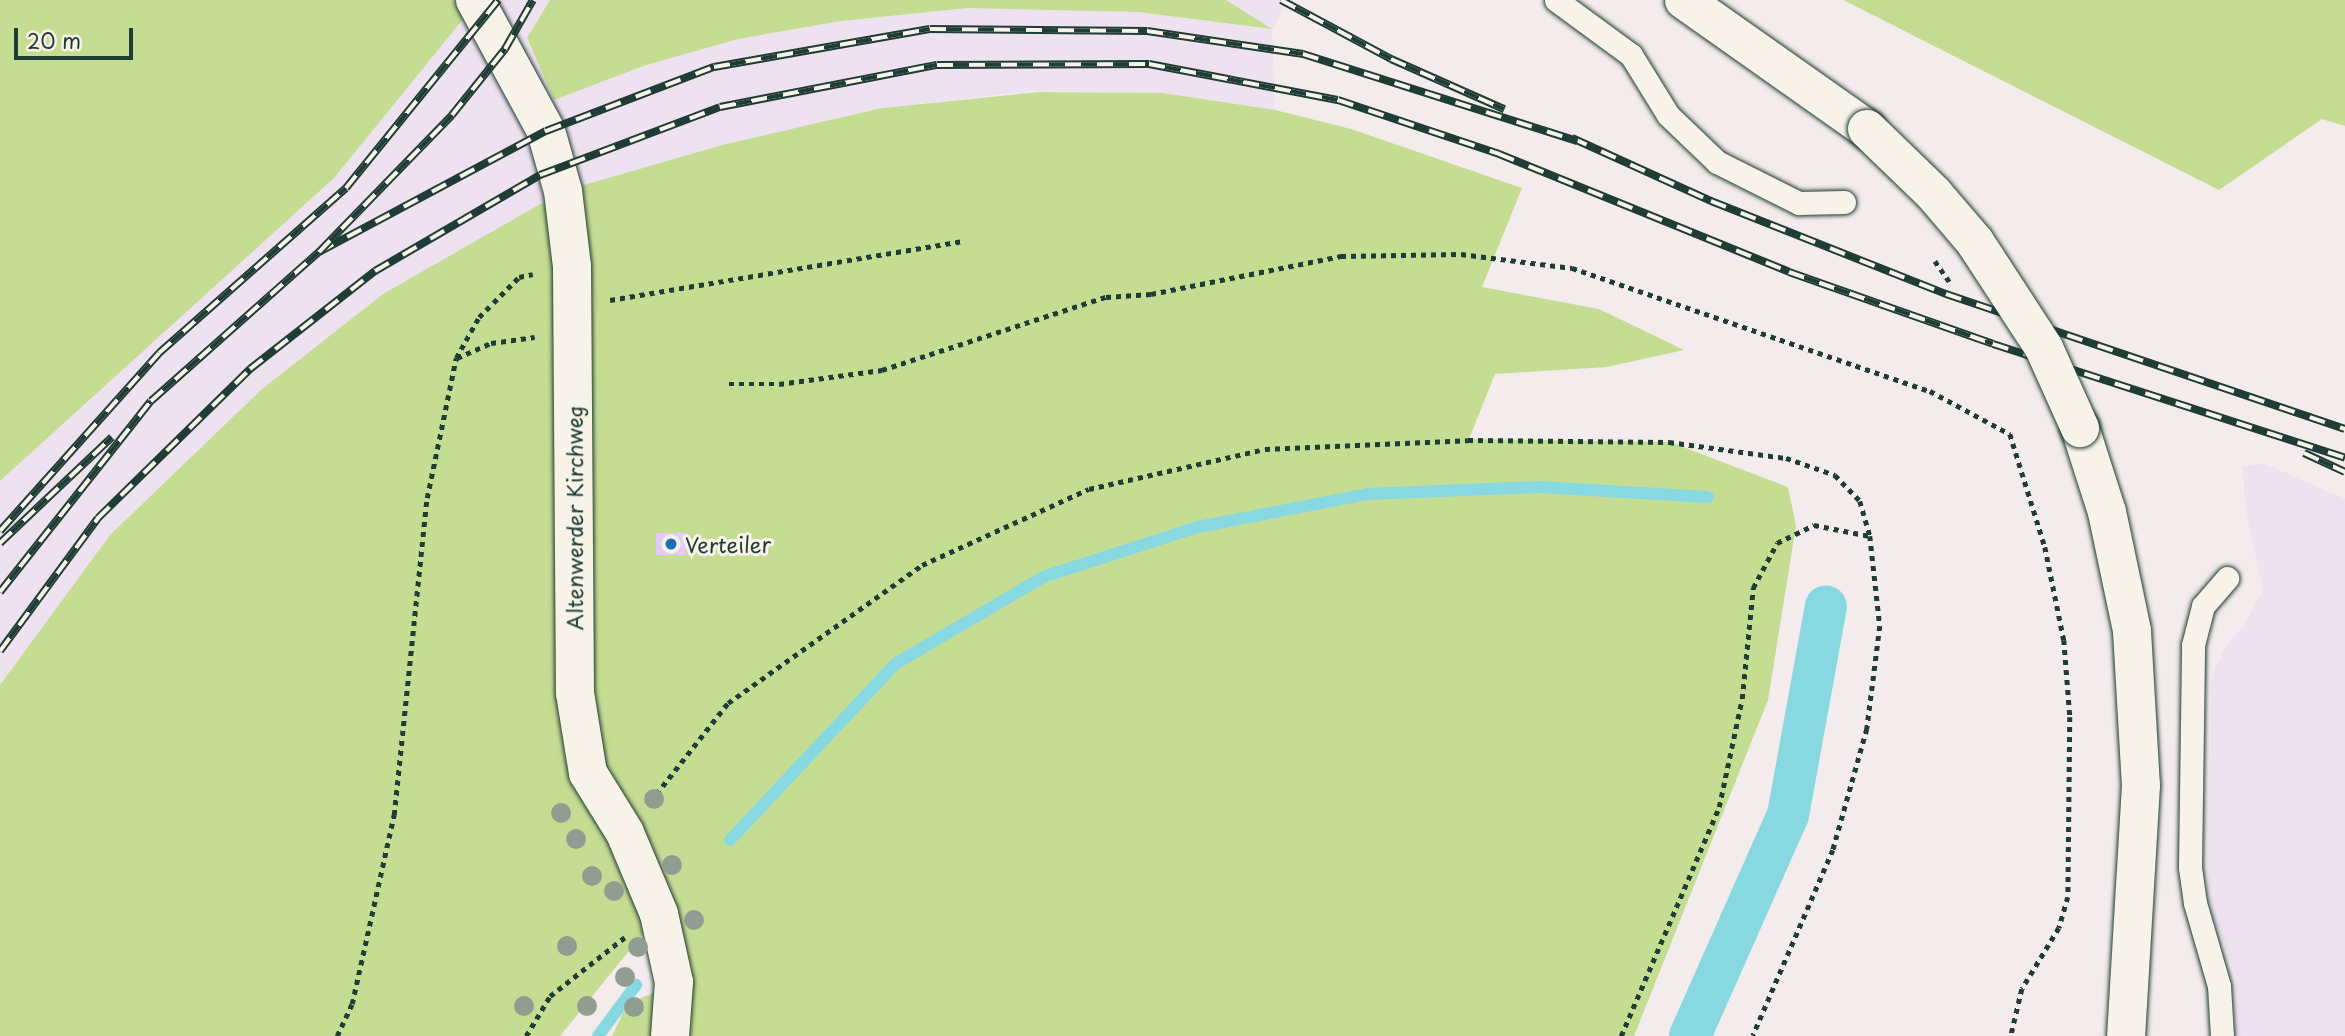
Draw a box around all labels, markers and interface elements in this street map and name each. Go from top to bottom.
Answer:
scale bar [18,14,136,58]
text: 20 m [27,24,81,56]
street label: Altenwerder Kirchweg [561,406,587,630]
place label: Verteiler [685,531,771,557]
marker: Verteiler [663,536,679,552]

